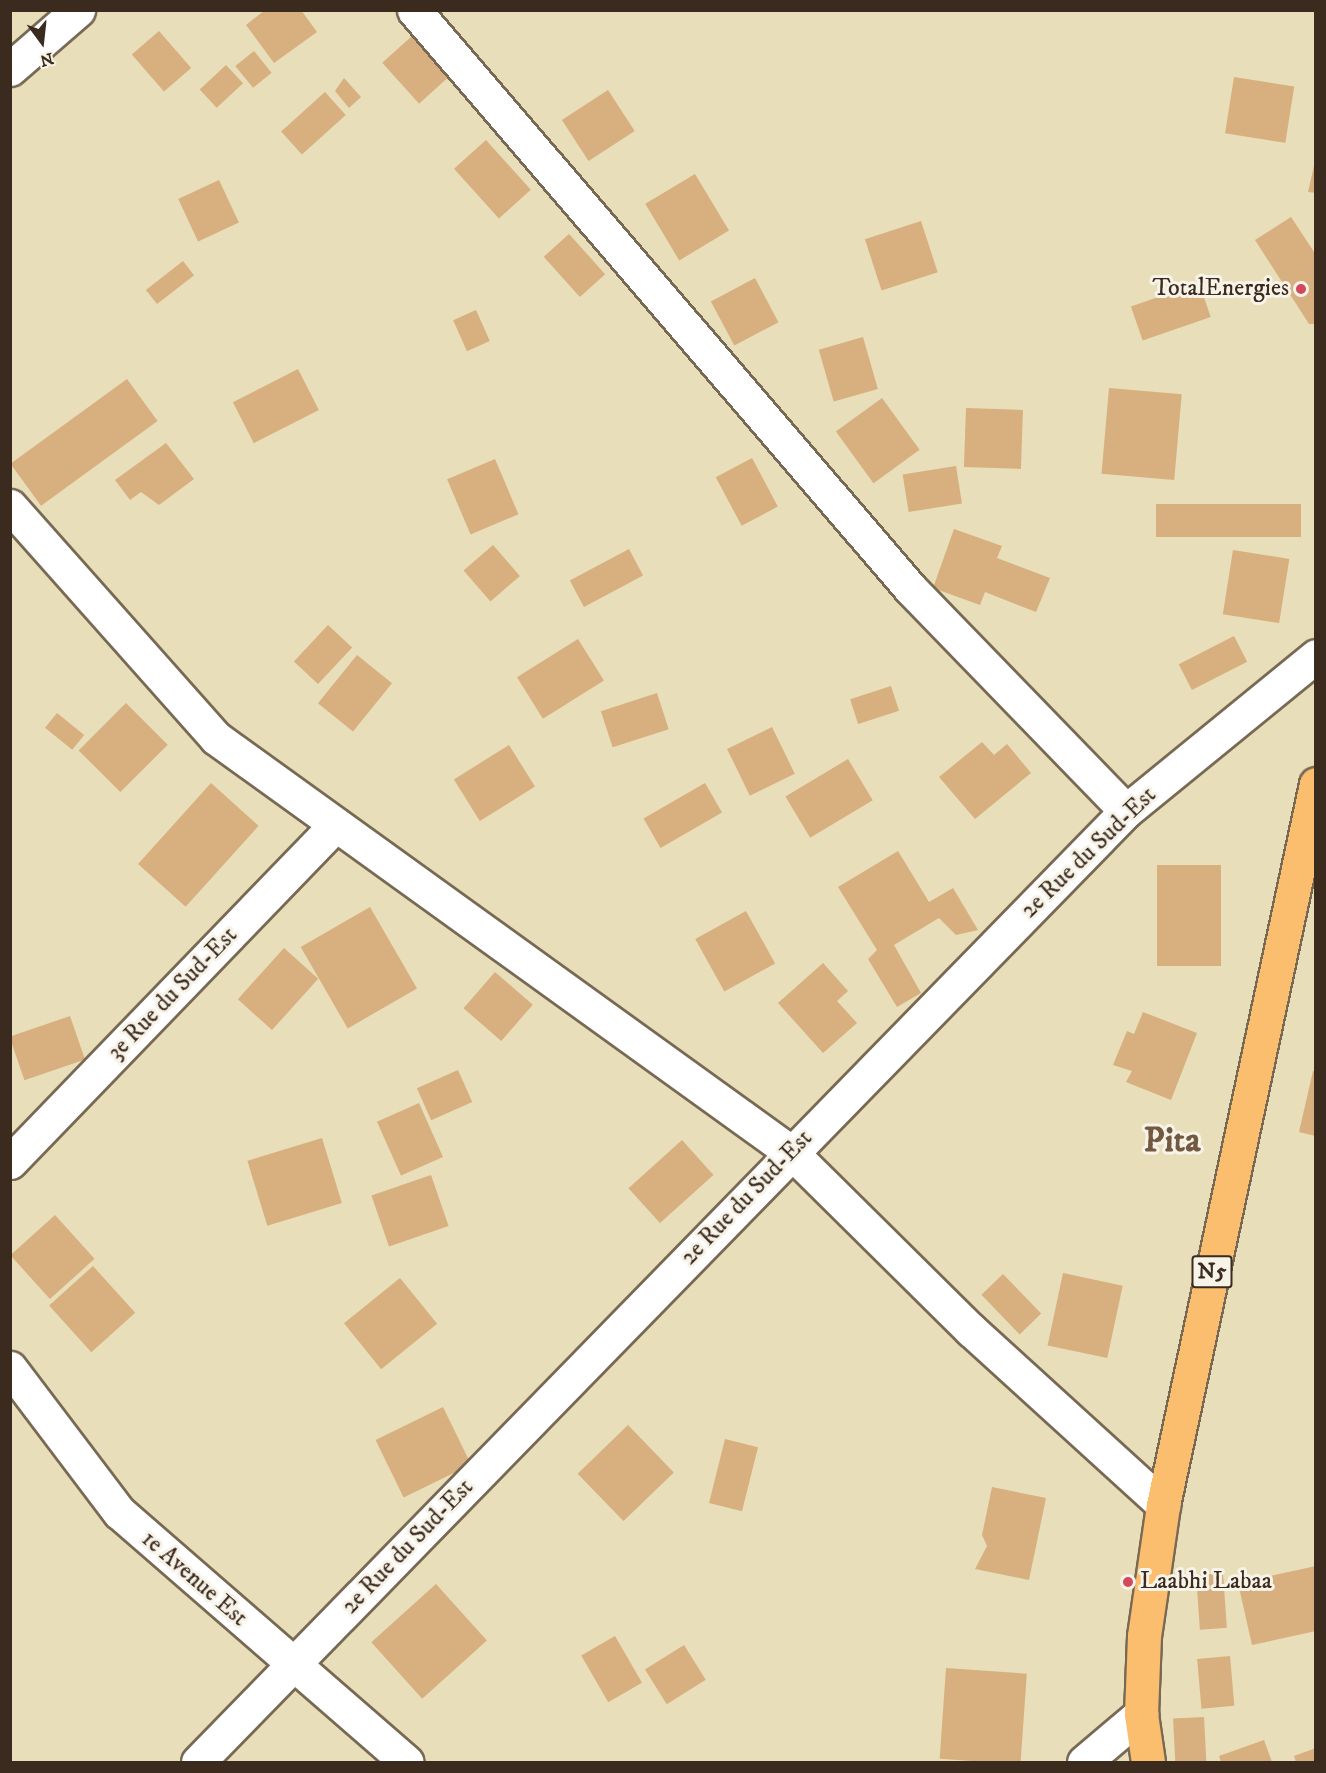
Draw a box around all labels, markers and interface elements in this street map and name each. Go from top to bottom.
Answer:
north arrow [12,12,72,72]
text: N [38,48,56,71]
place label: TotalEnergies [1152,275,1289,303]
marker: TotalEnergies [1294,282,1308,296]
street label: 2e Rue du Sud-Est [1015,781,1163,925]
street label: 3e Rue du Sud-Est [102,921,244,1067]
district label: Pita [1144,1119,1200,1163]
street label: 2e Rue du Sud-Est [675,1124,819,1272]
road number: N5 [1191,1253,1233,1291]
street label: 2e Rue du Sud-Est [336,1473,480,1621]
street label: 1e Avenue Est [135,1525,253,1633]
place label: Laabhi Labaa [1140,1568,1272,1596]
marker: Laabhi Labaa [1121,1575,1135,1589]

